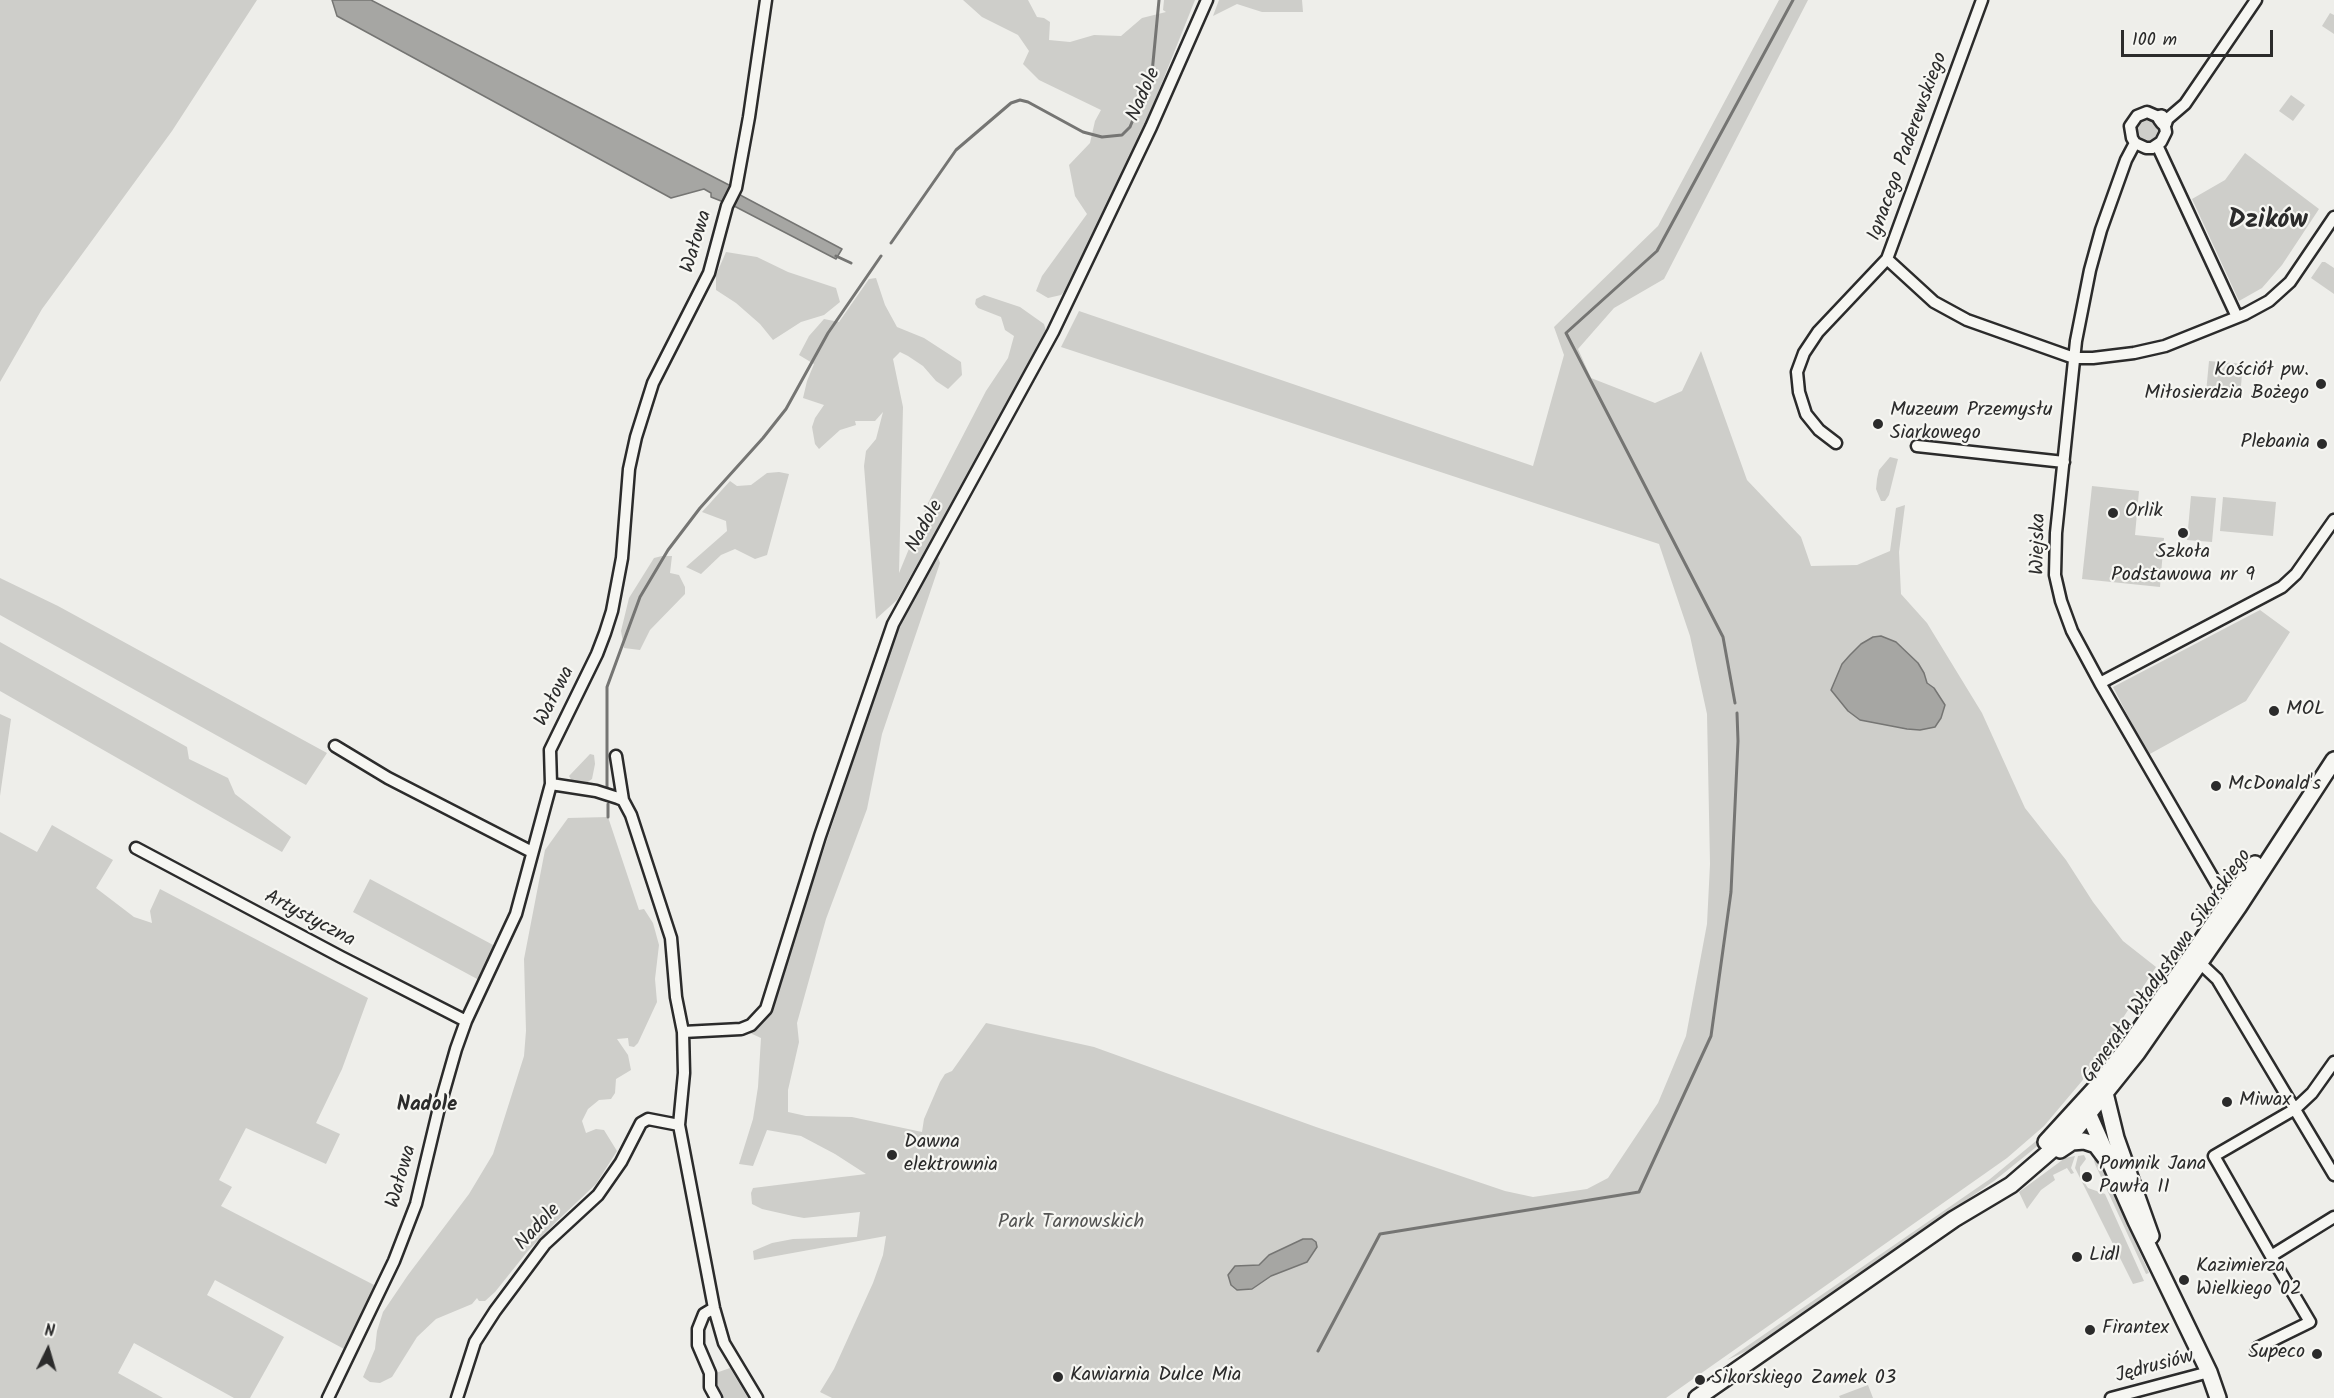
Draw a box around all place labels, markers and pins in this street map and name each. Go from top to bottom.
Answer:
place label: Kościół pw. Miłosierdzia Bożego [2144,360,2309,407]
marker: Kościół pw. Miłosierdzia Bożego [2314,377,2328,391]
place label: Muzeum Przemysłu Siarkowego [1890,400,2053,447]
marker: Muzeum Przemysłu Siarkowego [1871,417,1885,431]
place label: Plebania [2241,432,2310,456]
marker: Plebania [2315,437,2329,451]
place label: Orlik [2125,501,2163,525]
marker: Orlik [2106,506,2120,520]
marker: Szkoła Podstawowa nr 9 [2176,526,2190,540]
place label: Szkoła Podstawowa nr 9 [2111,542,2255,589]
place label: MOL [2286,699,2325,723]
marker: MOL [2267,704,2281,718]
place label: McDonald's [2228,774,2321,798]
marker: McDonald's [2209,779,2223,793]
place label: Miwax [2239,1090,2291,1114]
marker: Miwax [2220,1095,2234,1109]
place label: Dawna elektrownia [904,1132,998,1179]
marker: Dawna elektrownia [885,1148,899,1162]
place label: Pomnik Jana Pawła II [2099,1154,2206,1201]
marker: Pomnik Jana Pawła II [2080,1170,2094,1184]
place label: Lidl [2089,1245,2120,1269]
marker: Lidl [2070,1250,2084,1264]
place label: Kazimierza Wielkiego 02 [2196,1256,2302,1303]
marker: Kazimierza Wielkiego 02 [2177,1273,2191,1287]
place label: Firantex [2102,1318,2169,1342]
marker: Firantex [2083,1323,2097,1337]
place label: Supeco [2248,1342,2305,1366]
marker: Supeco [2310,1347,2324,1361]
place label: Kawiarnia Dulce Mia [1070,1365,1241,1389]
place label: Sikorskiego Zamek 03 [1712,1368,1896,1392]
marker: Kawiarnia Dulce Mia [1051,1370,1065,1384]
marker: Sikorskiego Zamek 03 [1693,1373,1707,1387]

